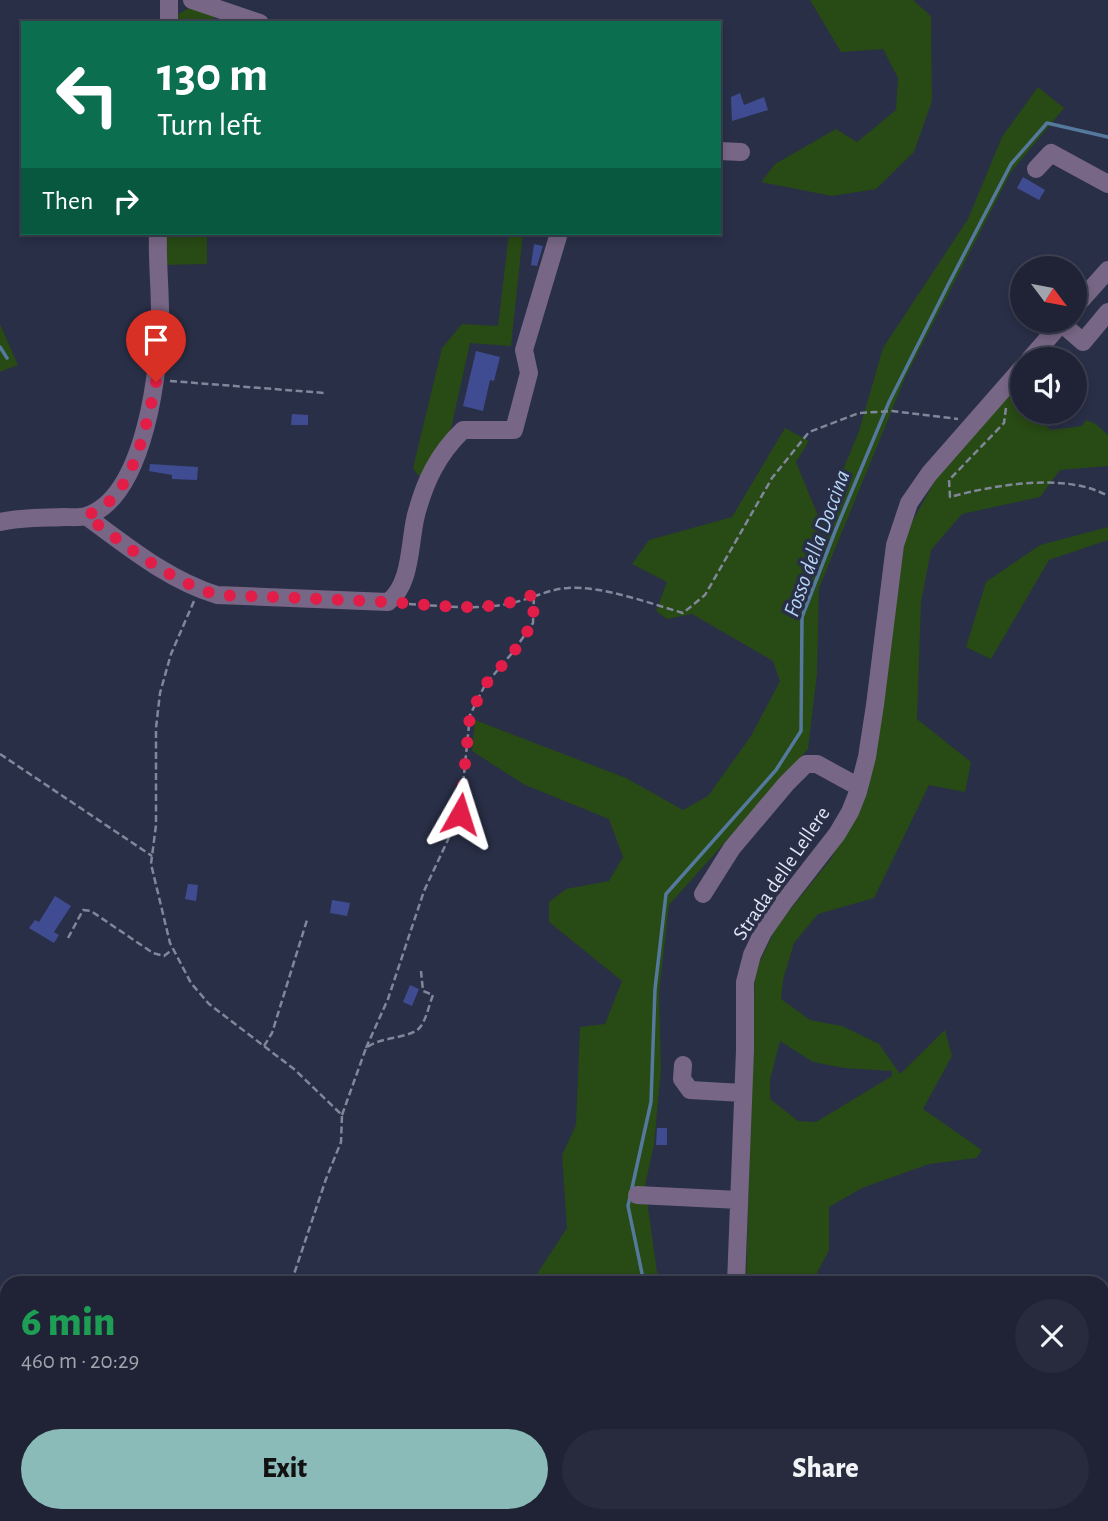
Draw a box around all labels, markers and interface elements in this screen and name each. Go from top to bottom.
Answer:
icon: left [42,49,133,140]
text: 130 m [157,51,268,100]
text: Turn left [157,109,261,141]
icon: right [107,182,145,220]
text: Then [42,188,93,214]
north arrow [1010,256,1087,332]
map controls [1010,256,1087,424]
pin [126,310,186,382]
icon: arrive [137,321,175,359]
button: sound [1010,347,1087,424]
water label: Fosso della Doccina [780,467,855,620]
position arrow [423,777,497,851]
street label: Strada delle Lellere [729,803,834,944]
button: close [1015,1299,1089,1373]
text: 6 min [21,1301,116,1343]
text: 460 m · 20:29 [21,1350,139,1373]
button: Exit [21,1429,548,1509]
button: Share [562,1429,1089,1509]

